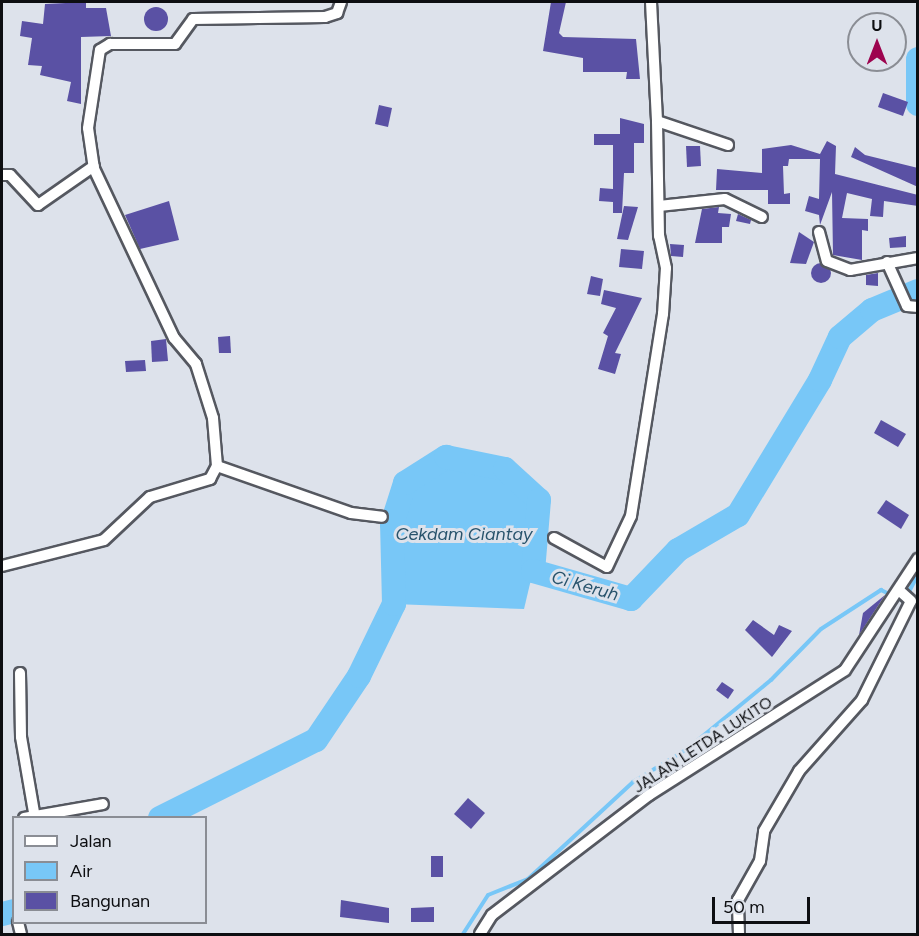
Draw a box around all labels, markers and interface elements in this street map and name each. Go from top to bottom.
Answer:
north arrow [847,12,907,72]
text: U [871,16,883,35]
water label: Cekdam Ciantay [396,523,532,545]
water label: Ci Keruh [549,566,621,606]
street label: JALAN LETDA LUKITO [630,693,776,797]
legend [12,816,207,924]
text: Jalan [70,830,112,852]
text: Air [70,860,92,882]
scale bar [715,885,812,923]
text: Bangunan [70,890,150,912]
text: 50 m [723,896,765,918]

